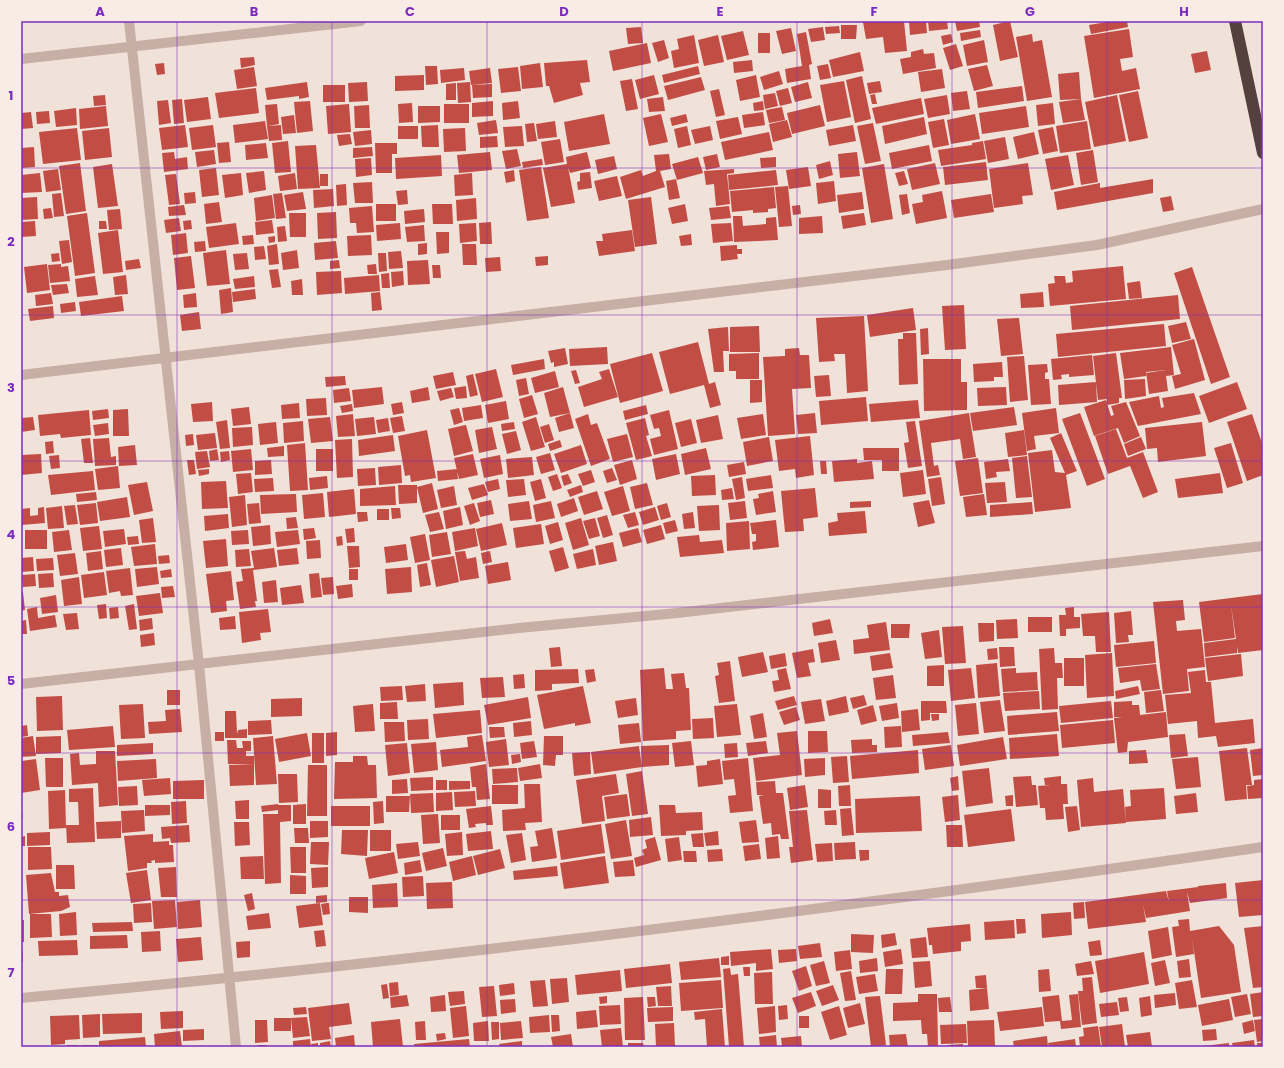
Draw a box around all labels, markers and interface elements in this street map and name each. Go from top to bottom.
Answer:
text: A [95,2,105,21]
text: B [250,2,259,21]
text: C [405,2,415,21]
text: D [559,2,569,21]
text: E [716,2,724,21]
text: F [870,2,878,21]
text: G [1025,2,1035,21]
text: H [1179,2,1189,21]
text: 1 [9,86,13,105]
text: 2 [7,232,15,251]
text: 3 [7,378,15,397]
text: 4 [7,525,16,544]
text: 5 [7,671,15,690]
text: 6 [7,817,15,836]
text: 7 [8,963,15,982]

